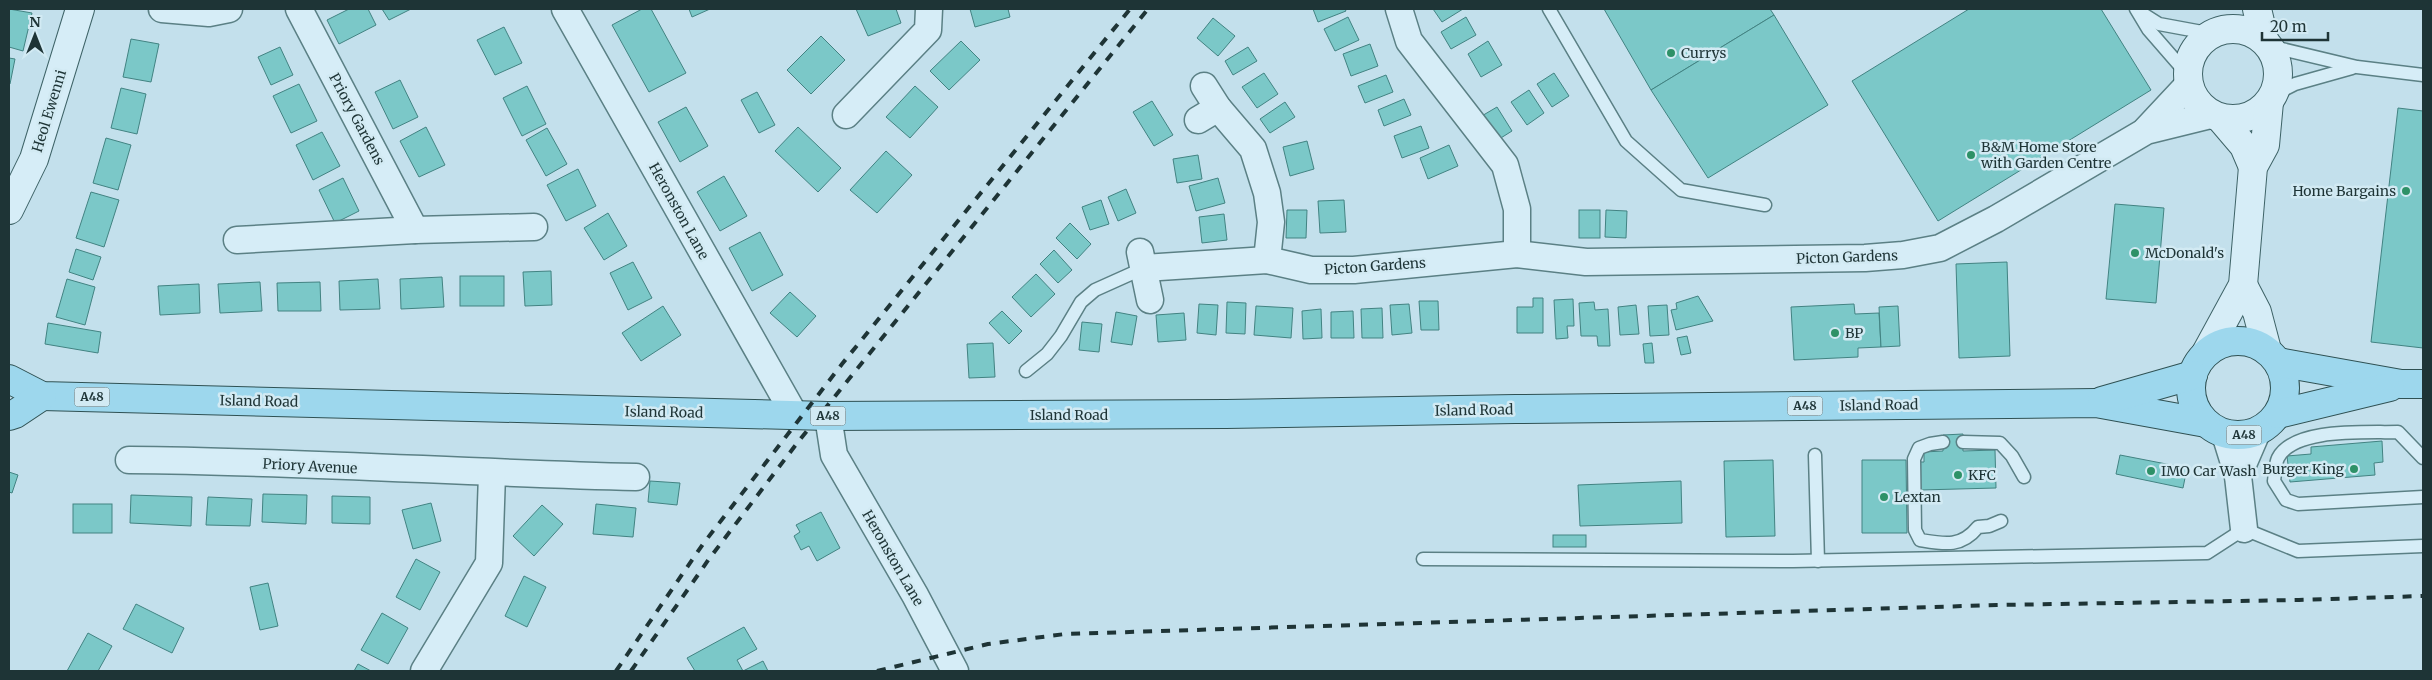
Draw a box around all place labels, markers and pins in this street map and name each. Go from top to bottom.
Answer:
place label: Currys [1681,44,1727,62]
marker: Currys [1665,47,1677,59]
place label: B&M Home Store with Garden Centre [1980,138,2111,172]
marker: B&M Home Store with Garden Centre [1965,149,1977,161]
place label: Home Bargains [2292,182,2396,200]
marker: Home Bargains [2400,185,2412,197]
place label: McDonald's [2145,244,2224,262]
marker: McDonald's [2129,247,2141,259]
place label: BP [1845,324,1863,342]
marker: BP [1829,327,1841,339]
place label: Burger King [2263,460,2345,478]
place label: IMO Car Wash [2161,462,2256,480]
marker: Burger King [2348,463,2360,475]
marker: IMO Car Wash [2145,465,2157,477]
place label: KFC [1968,466,1996,484]
marker: KFC [1952,469,1964,481]
place label: Lextan [1894,488,1941,506]
marker: Lextan [1878,491,1890,503]

